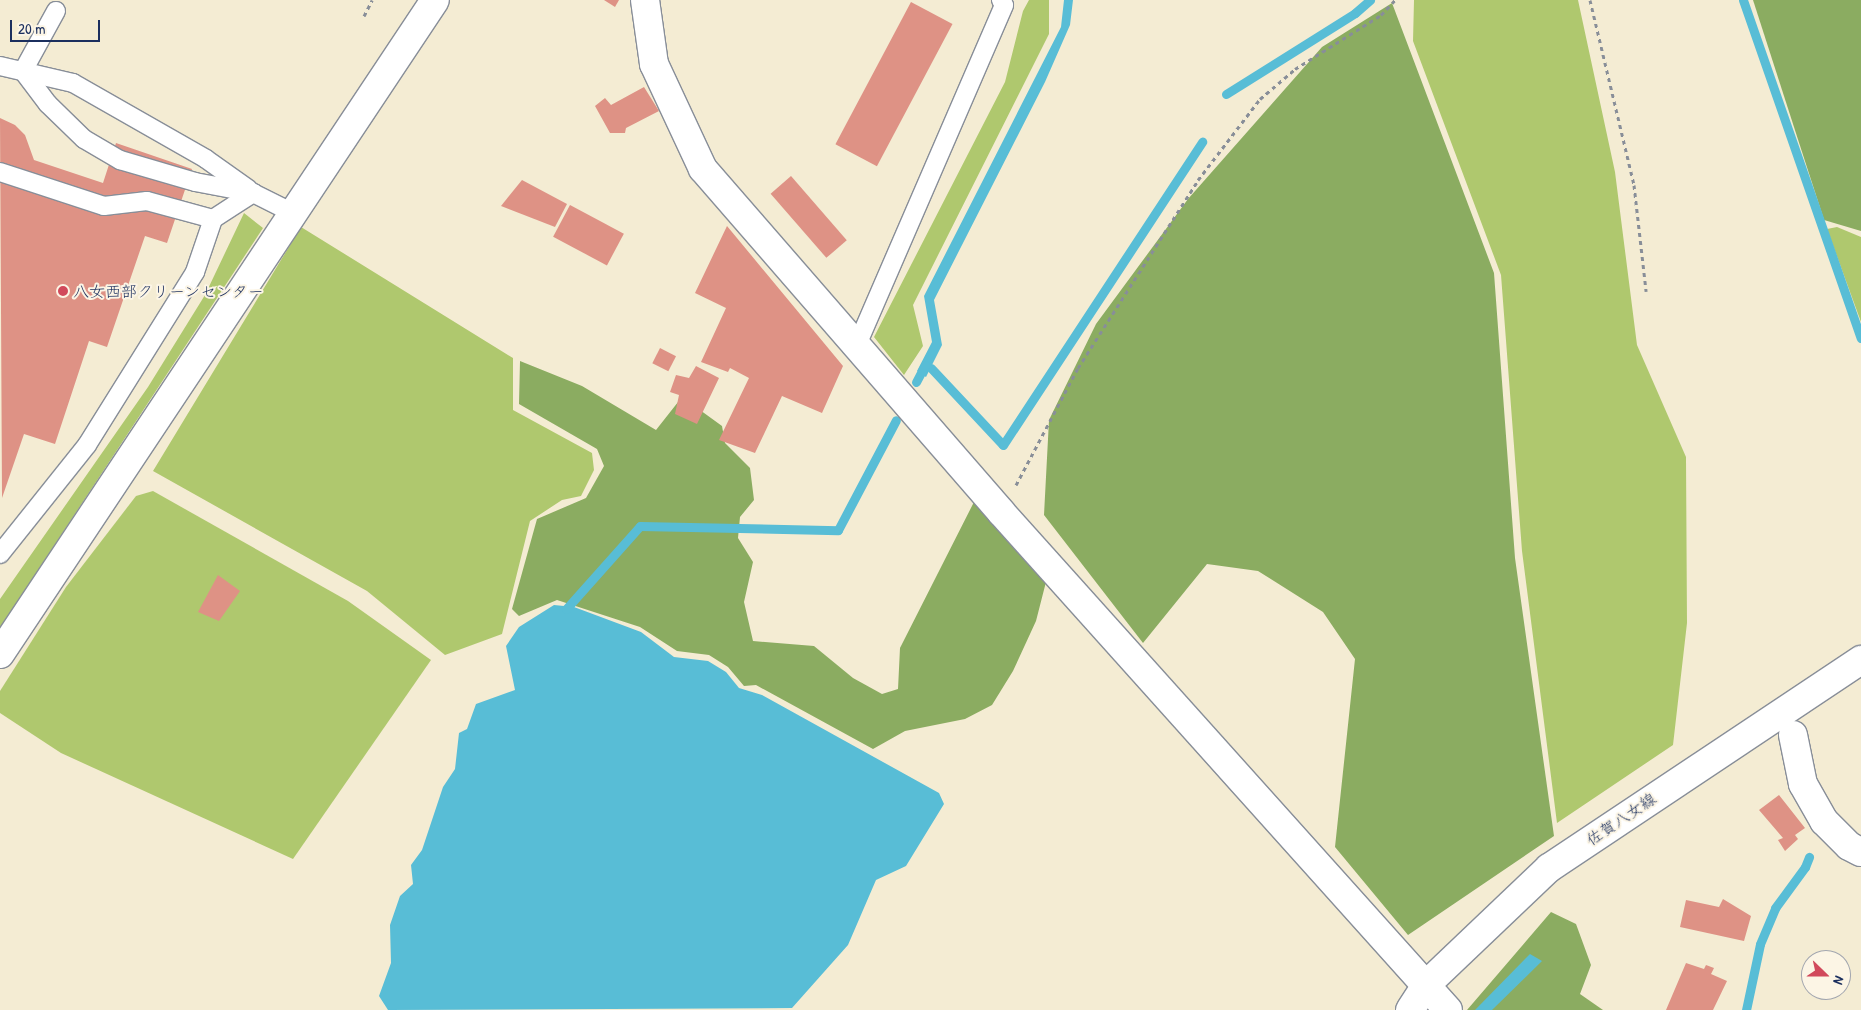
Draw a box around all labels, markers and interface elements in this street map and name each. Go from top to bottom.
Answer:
scale bar [12,10,102,42]
text: 20 m [18,18,45,39]
place label: 八女西部クリーンセンター [73,281,265,301]
marker: 八女西部クリーンセンター [57,285,69,297]
street label: 佐賀八女線 [1582,789,1660,849]
north arrow [1801,950,1851,1000]
text: N [1829,973,1850,987]

